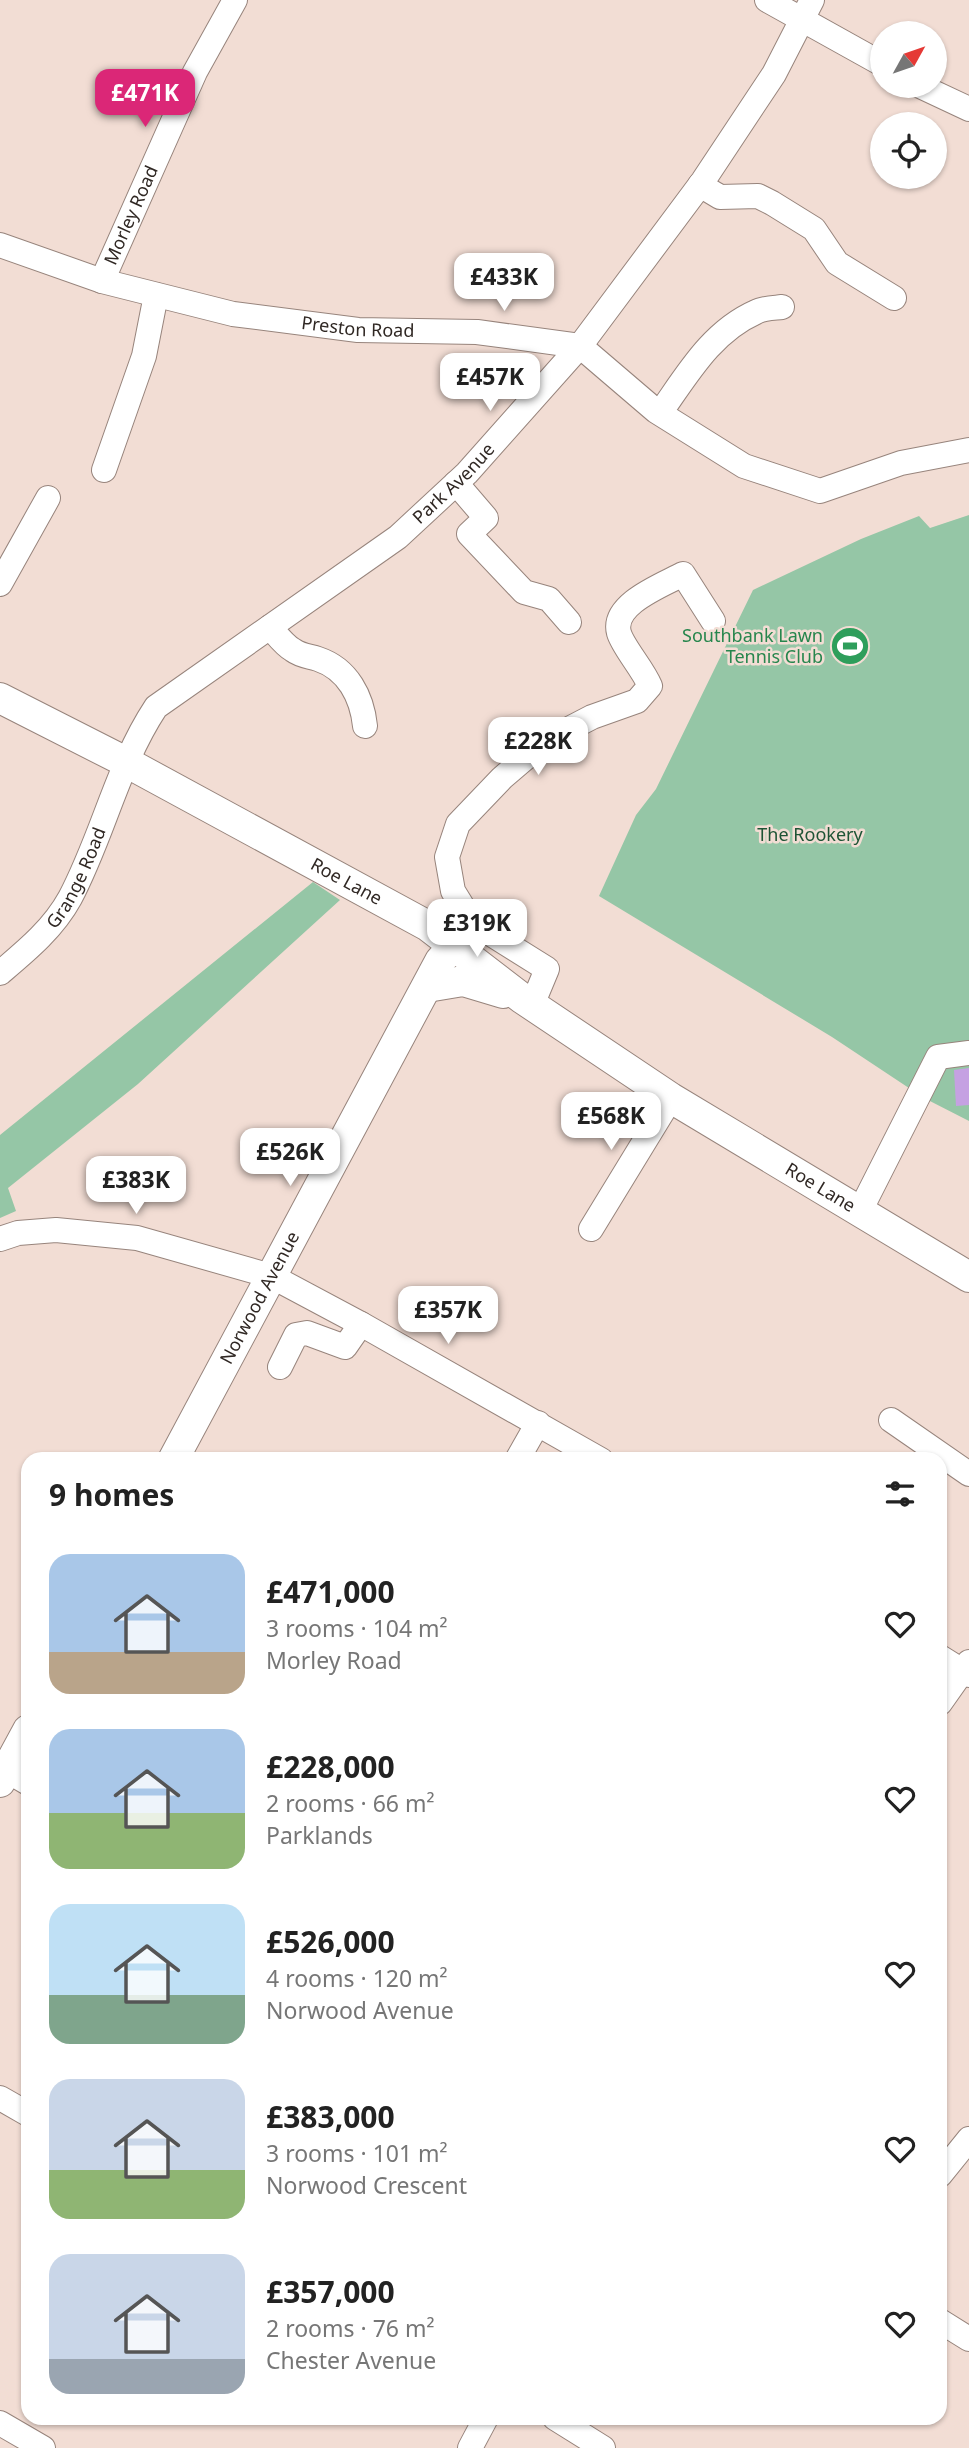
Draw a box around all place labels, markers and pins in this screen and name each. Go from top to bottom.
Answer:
pin: £471K [96,69,194,129]
pin: £433K [455,254,553,313]
pin: £457K [441,354,539,413]
place label: Southbank Lawn Tennis Club [682,623,823,668]
sports icon: Southbank Lawn Tennis Club [829,625,871,667]
pin: £228K [489,718,587,777]
pin: £319K [428,900,526,959]
pin: £568K [562,1092,660,1152]
pin: £526K [241,1128,339,1188]
pin: £383K [87,1156,185,1216]
pin: £357K [399,1286,497,1346]

